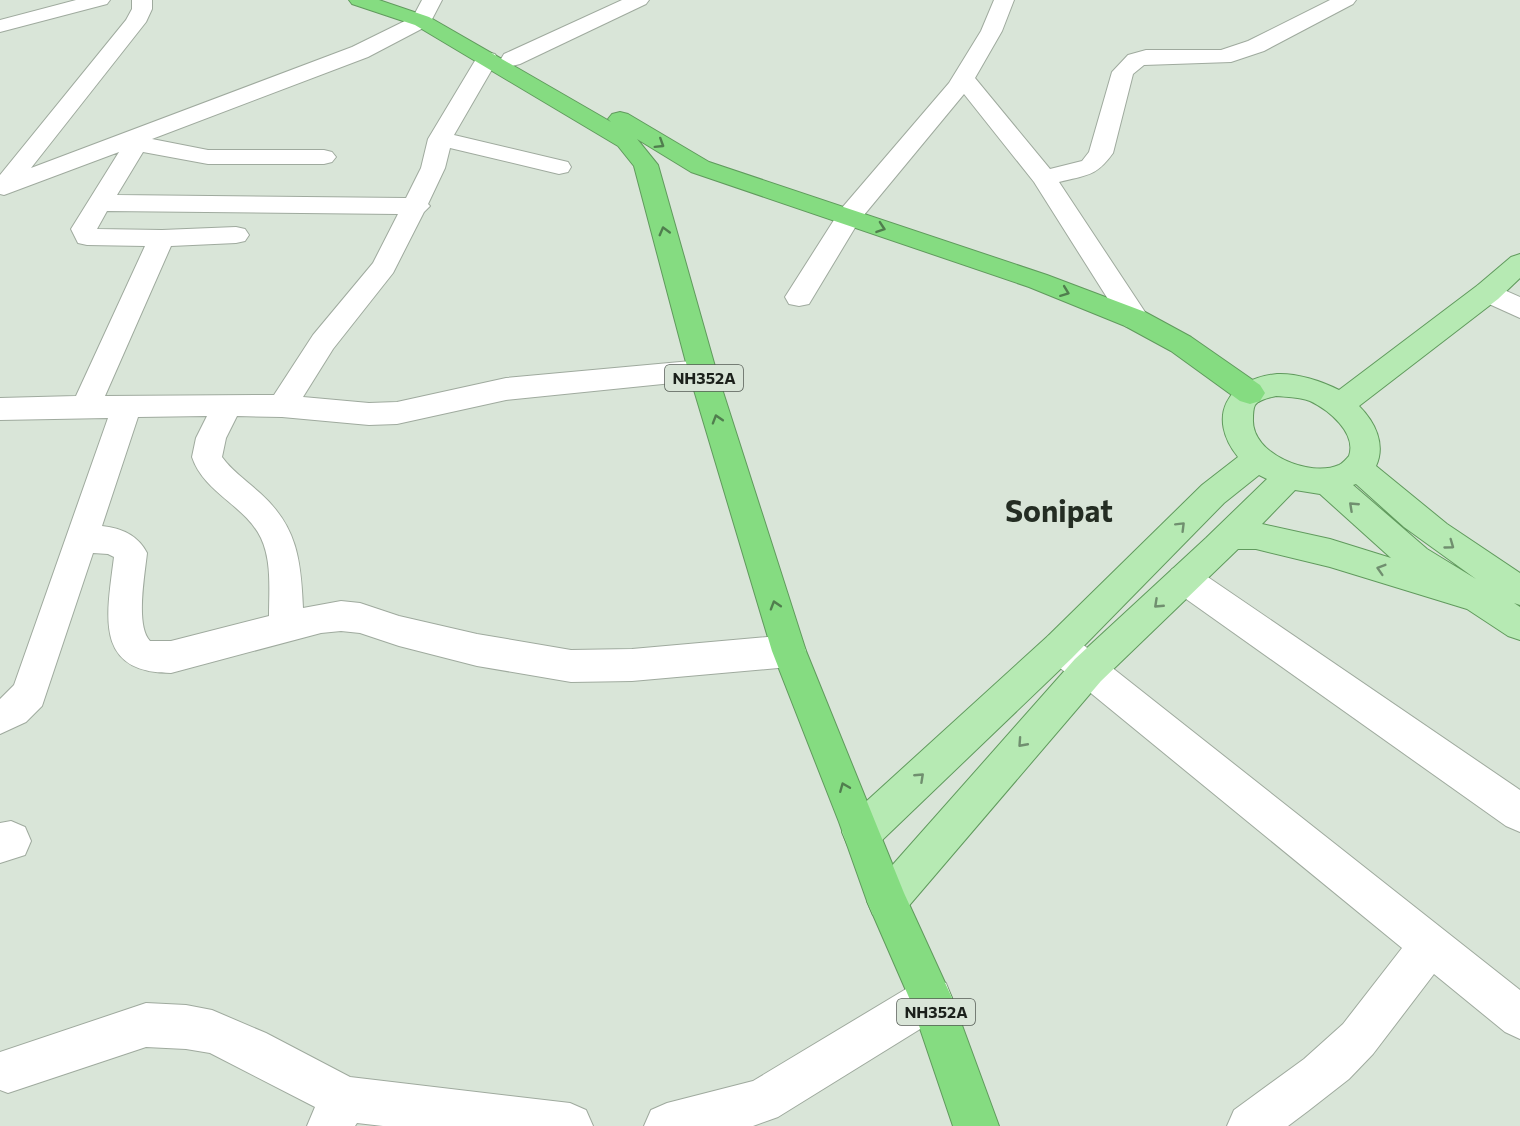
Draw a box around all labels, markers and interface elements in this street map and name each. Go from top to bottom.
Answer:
one-way arrow [653,137,664,148]
one-way arrow [875,221,886,234]
one-way arrow [659,227,671,237]
one-way arrow [1059,285,1070,297]
road number: NH352A [665,365,743,391]
one-way arrow [712,414,724,425]
district label: Sonipat [1005,491,1113,528]
one-way arrow [1350,502,1360,513]
one-way arrow [1174,522,1185,533]
one-way arrow [1443,538,1454,549]
one-way arrow [1376,564,1387,576]
one-way arrow [1154,596,1165,607]
one-way arrow [770,600,782,611]
one-way arrow [1018,736,1029,747]
one-way arrow [913,773,923,784]
one-way arrow [839,783,851,794]
road number: NH352A [897,999,975,1025]

